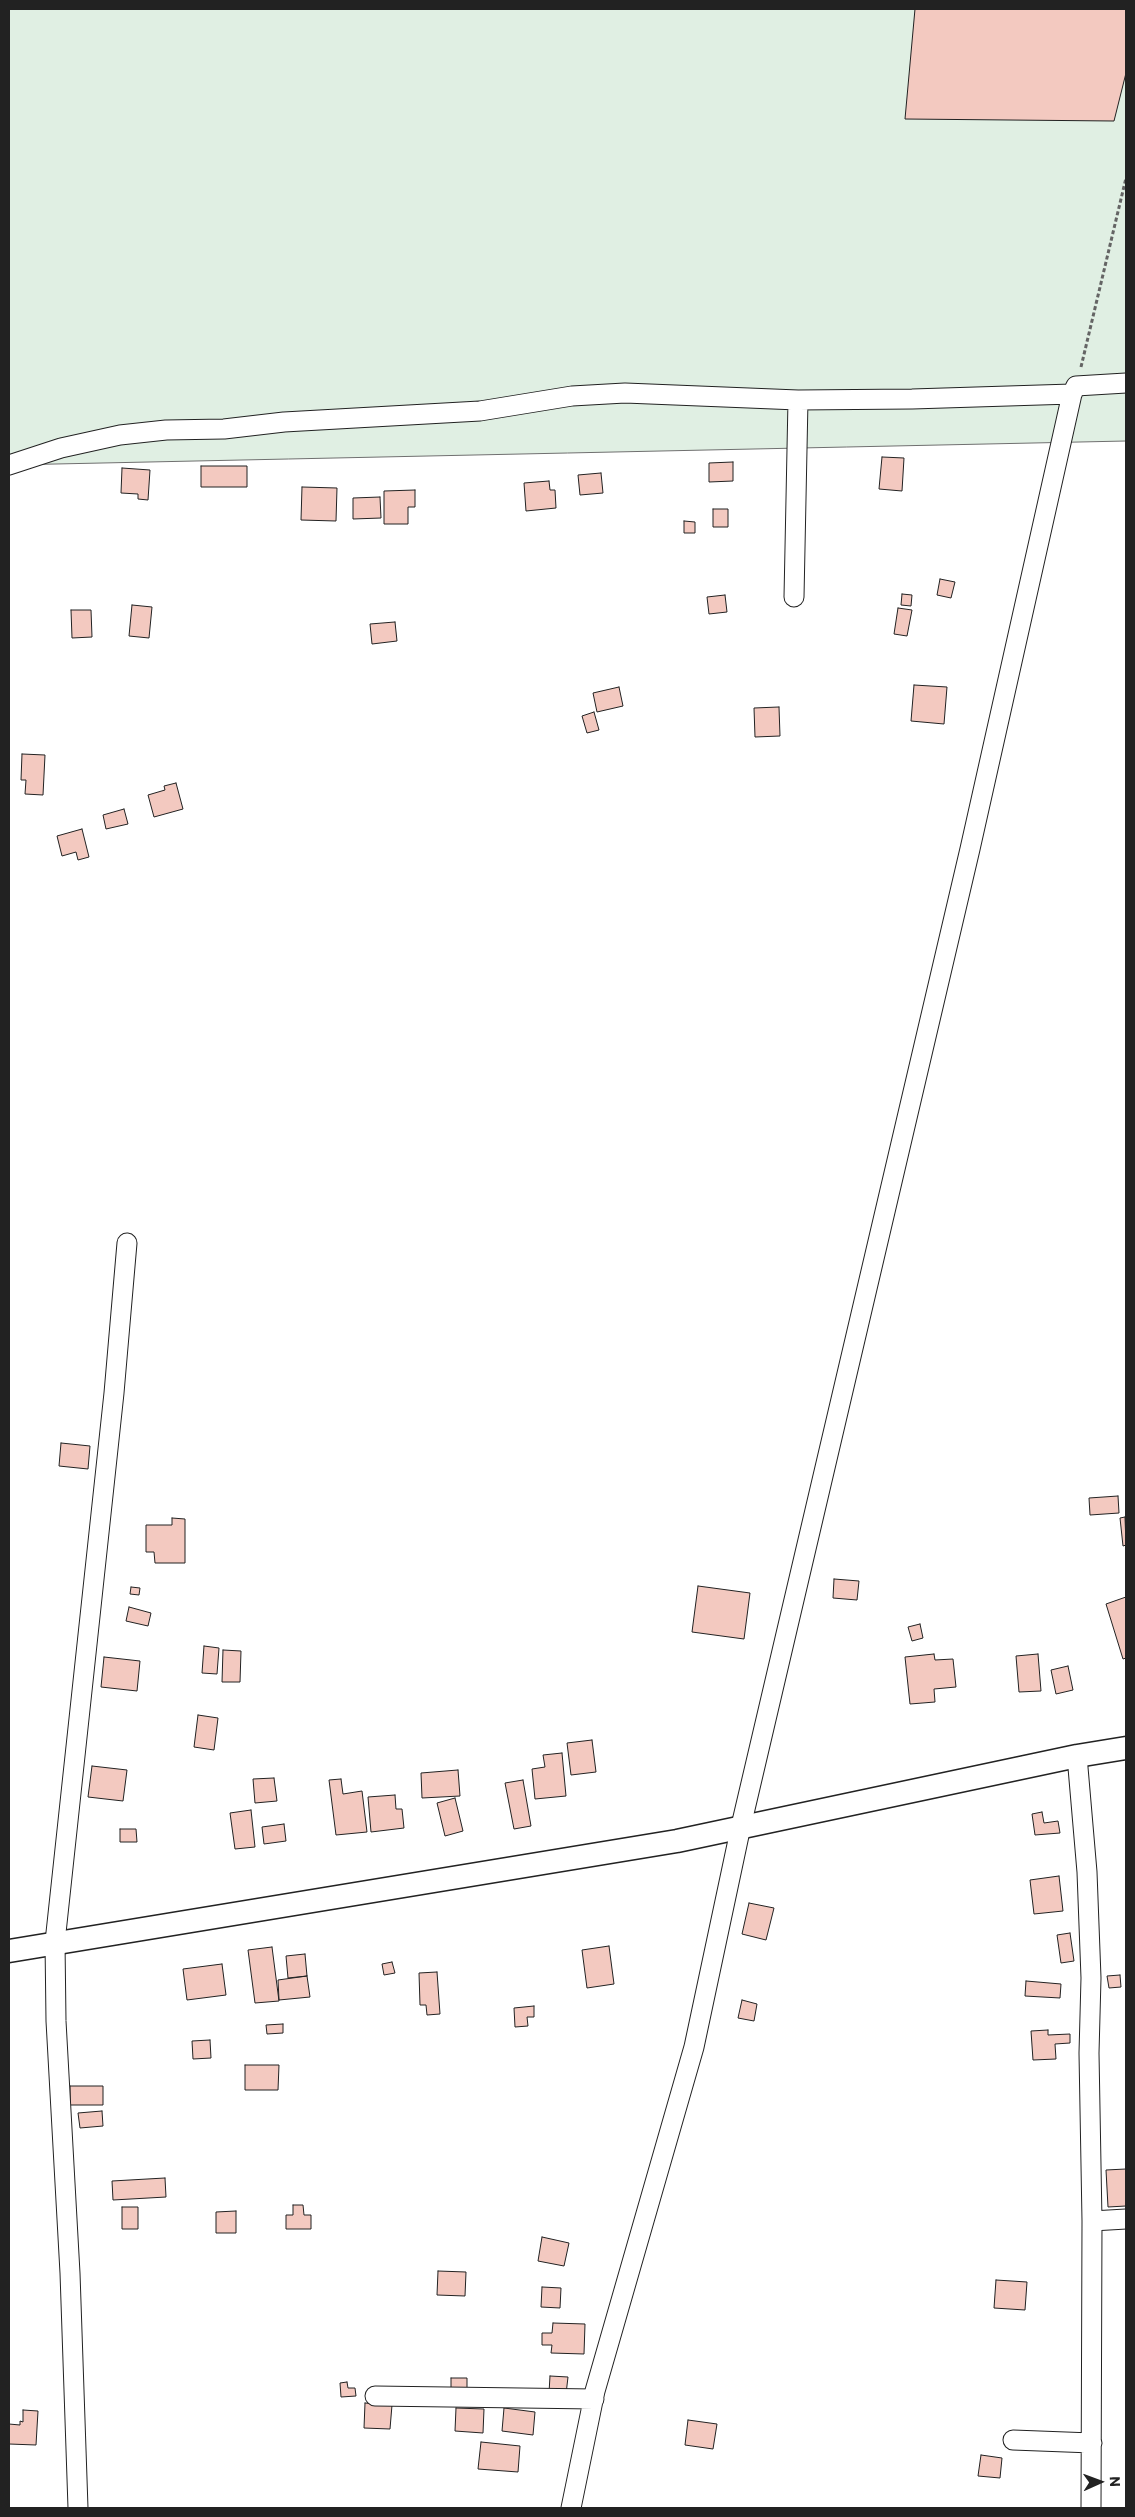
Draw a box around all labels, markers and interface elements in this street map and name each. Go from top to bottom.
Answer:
north arrow [1075,2457,1125,2507]
text: N [1107,2476,1124,2487]

